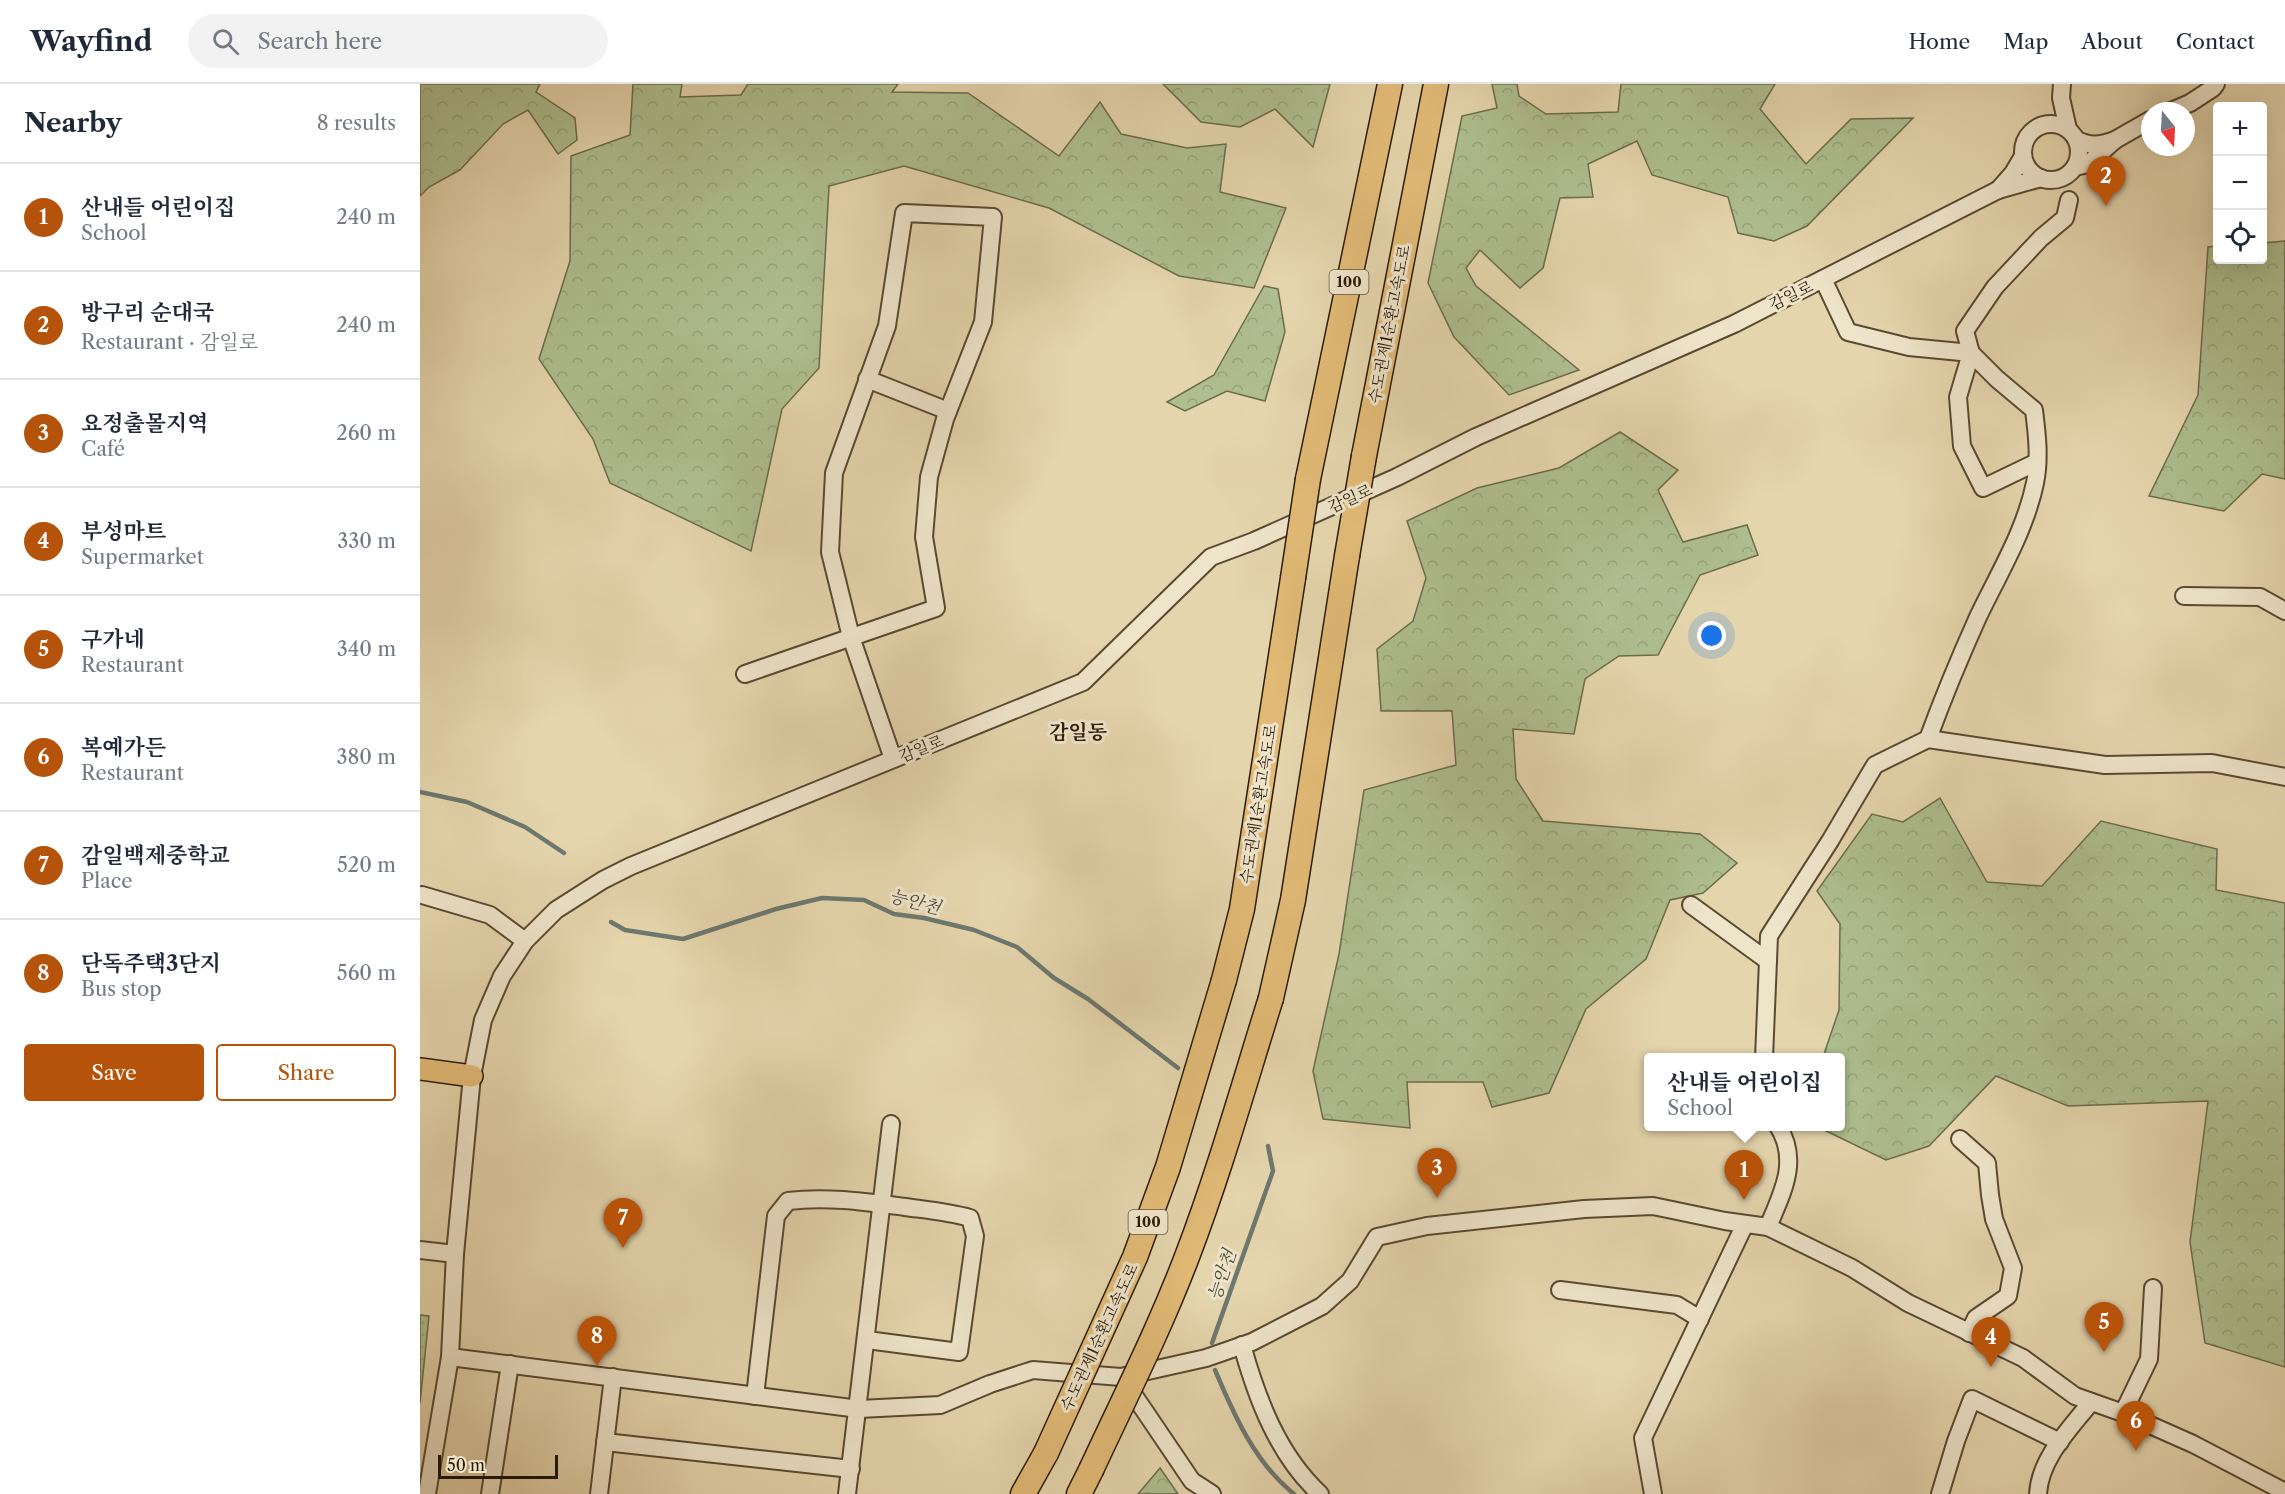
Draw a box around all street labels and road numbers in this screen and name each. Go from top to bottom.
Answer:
street label: 수도권제1순환고속도로 [1364,242,1414,405]
road number: 100 [1330,270,1368,294]
street label: 감일로 [1766,276,1817,314]
street label: 감일로 [1325,479,1376,517]
street label: 수도권제1순환고속도로 [1236,722,1281,885]
street label: 감일로 [896,730,947,766]
road number: 100 [1128,1210,1168,1234]
street label: 수도권제1순환고속도로 [1056,1259,1142,1414]

